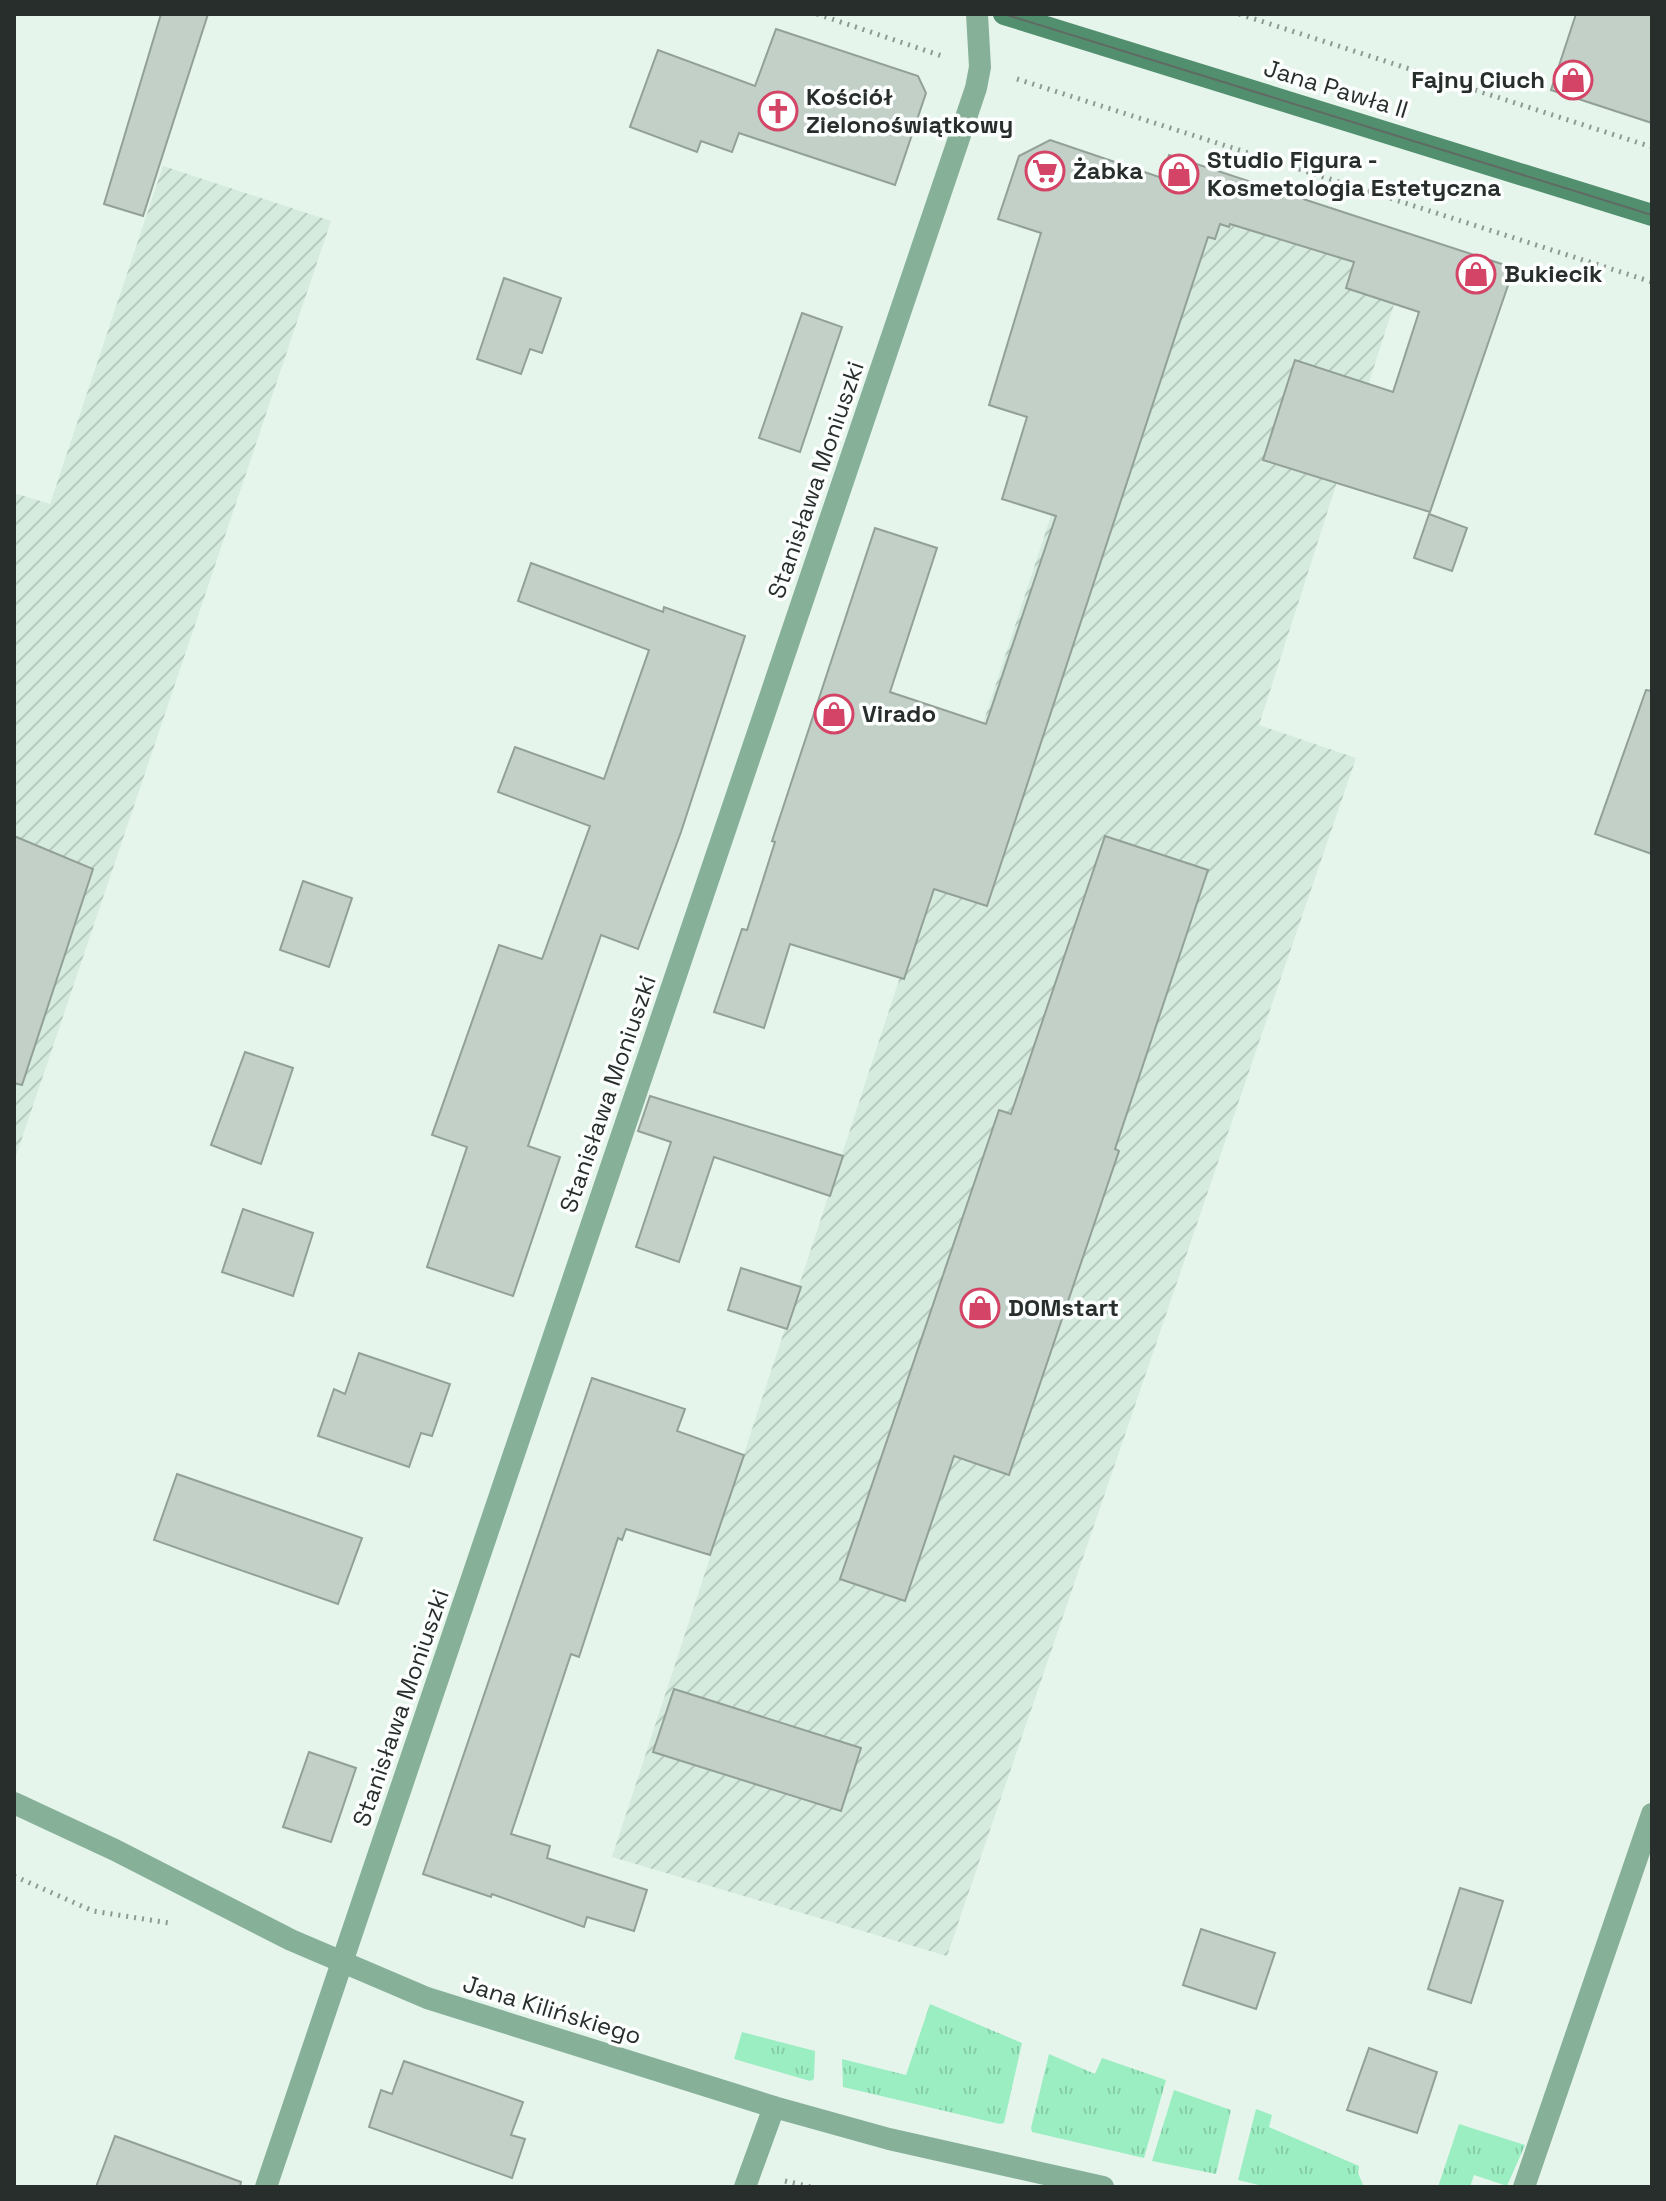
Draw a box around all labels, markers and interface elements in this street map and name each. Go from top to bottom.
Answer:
street label: Jana Pawła II [1260,52,1412,125]
shop icon: Fajny Ciuch [1552,59,1594,101]
place label: Fajny Ciuch [1411,64,1545,95]
place label: Kościół Zielonoświątkowy [806,81,1013,140]
church icon: Kościół Zielonoświątkowy [757,90,799,132]
place label: Studio Figura - Kosmetologia Estetyczna [1207,144,1501,203]
supermarket icon: Żabka [1024,150,1066,192]
shop icon: Studio Figura - Kosmetologia Estetyczna [1158,153,1200,195]
place label: Żabka [1073,155,1143,186]
shop icon: Bukiecik [1455,253,1497,295]
place label: Bukiecik [1504,258,1603,289]
street label: Stanisława Moniuszki [760,357,871,603]
shop icon: Virado [813,693,855,735]
place label: Virado [862,698,936,729]
street label: Stanisława Moniuszki [552,971,663,1217]
shop icon: DOMstart [959,1287,1001,1329]
place label: DOMstart [1008,1292,1119,1323]
street label: Stanisława Moniuszki [345,1585,456,1831]
street label: Jana Kilińskiego [459,1968,645,2051]

